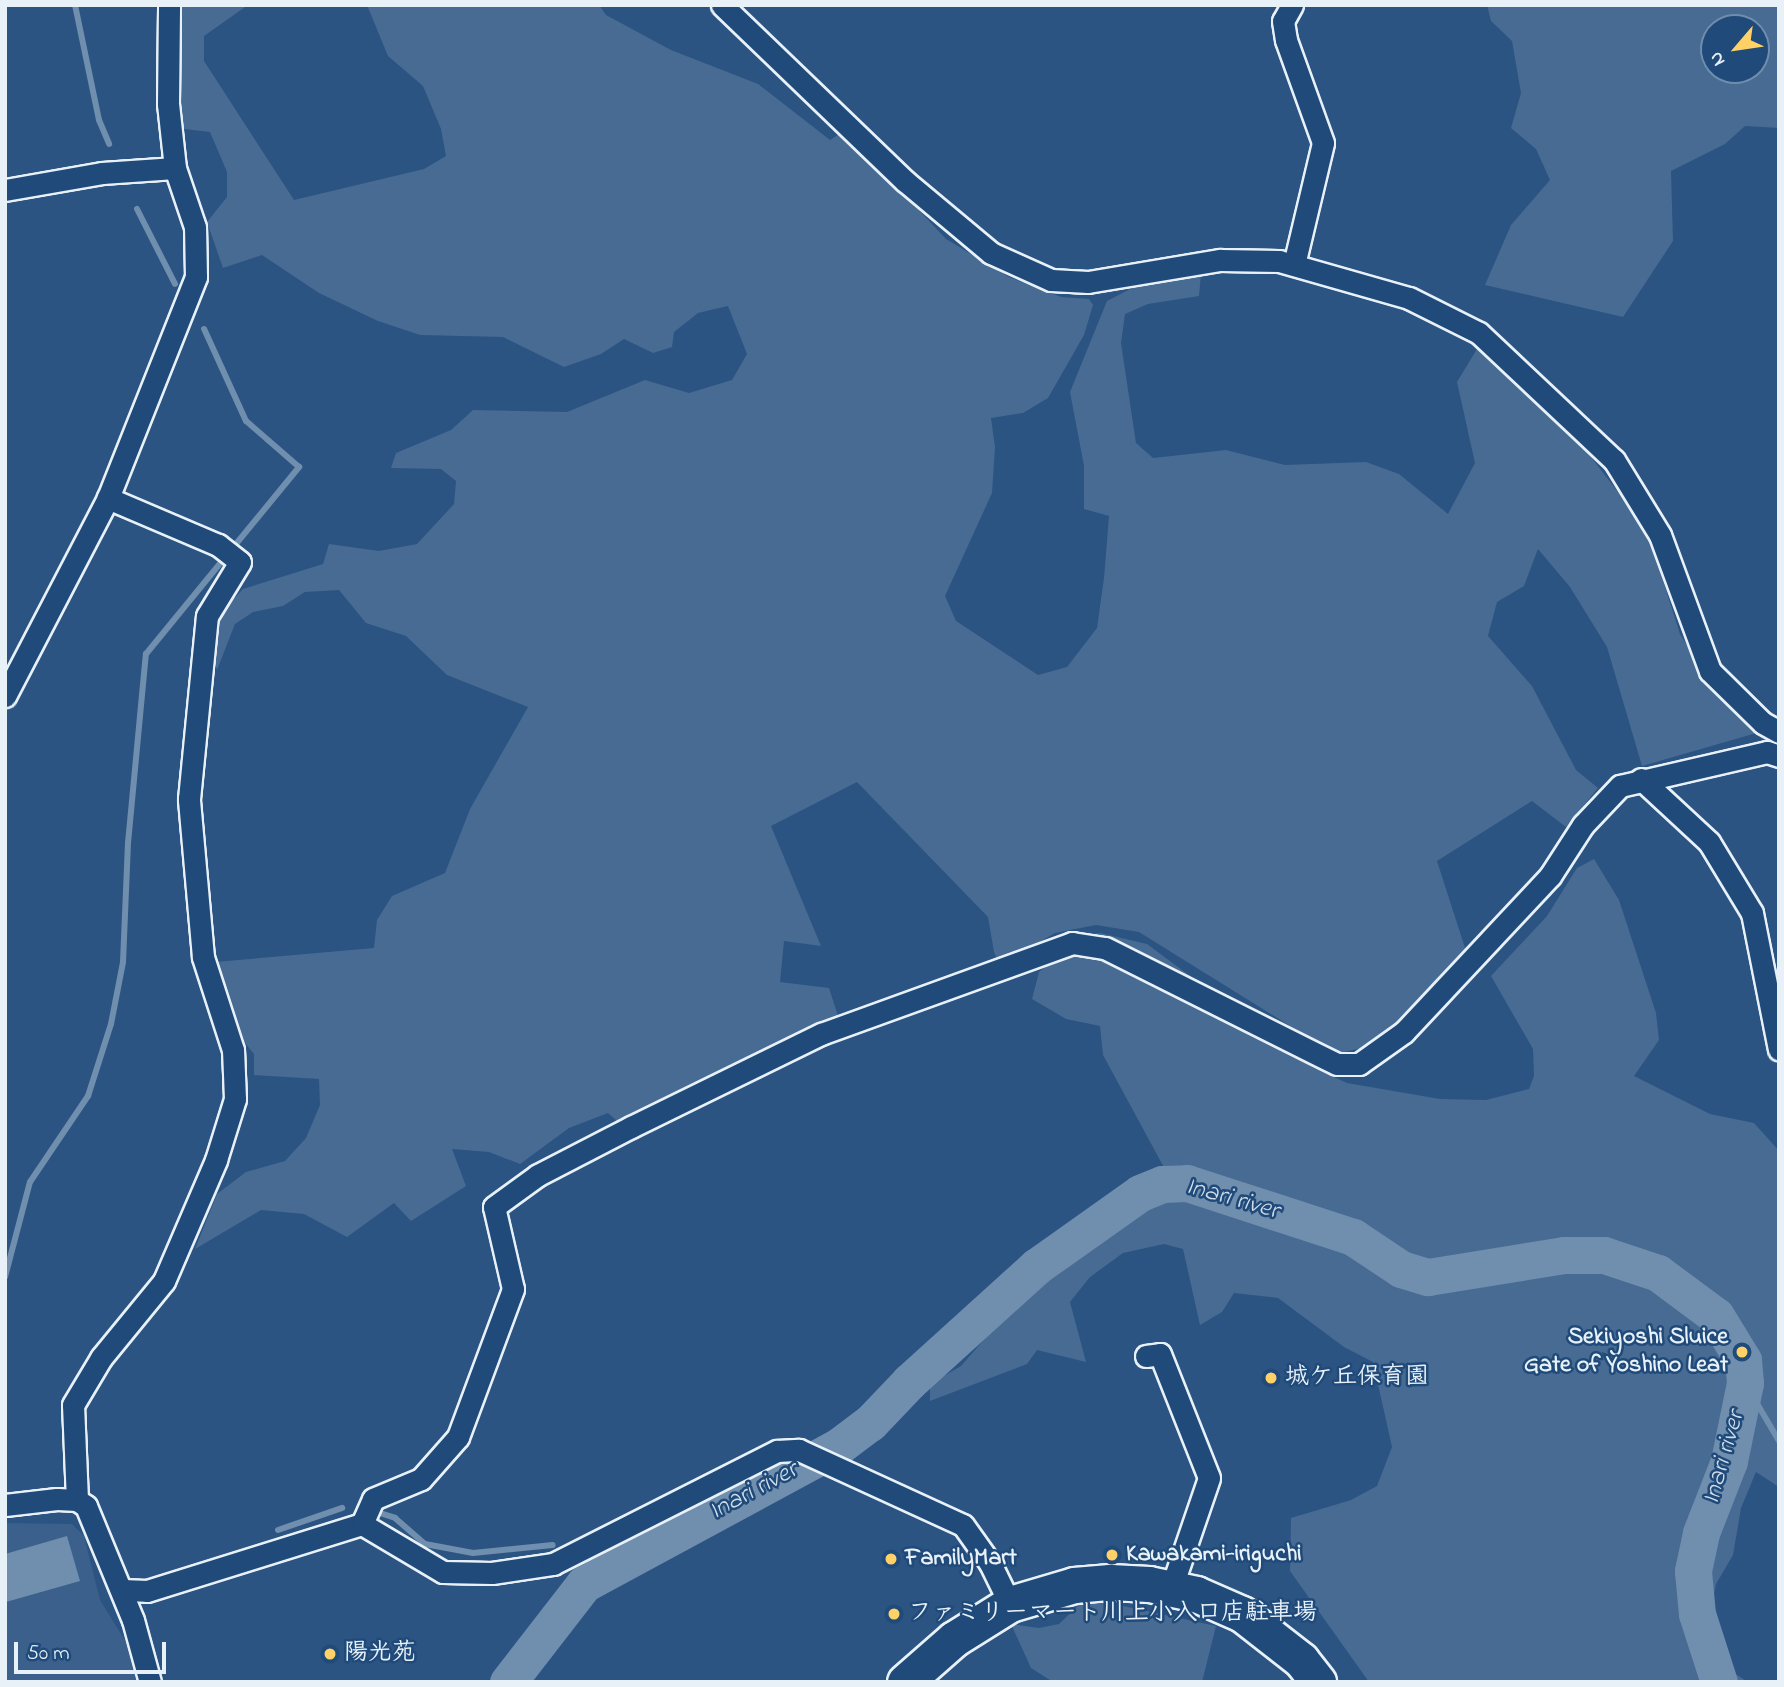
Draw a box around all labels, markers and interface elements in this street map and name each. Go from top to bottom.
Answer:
north arrow [1700,14,1770,84]
text: N [1703,46,1733,71]
water label: Inari river [1182,1172,1282,1228]
place label: Sekiyoshi Sluice Gate of Yoshino Leat [1524,1324,1728,1380]
marker: Sekiyoshi Sluice Gate of Yoshino Leat [1734,1344,1750,1360]
place label: 城ケ丘保育園 [1285,1364,1429,1392]
marker: 城ケ丘保育園 [1263,1370,1279,1386]
water label: Inari river [1697,1408,1753,1508]
water label: Inari river [705,1456,803,1528]
place label: Kawakami-iriguchi [1126,1541,1302,1569]
place label: FamilyMart [905,1545,1017,1573]
marker: Kawakami-iriguchi [1104,1547,1120,1563]
marker: FamilyMart [883,1551,899,1567]
place label: ファミリーマート川上小入口店駐車場 [908,1600,1316,1628]
marker: ファミリーマート川上小入口店駐車場 [886,1606,902,1622]
scale bar [18,1628,170,1672]
text: 50 m [27,1639,70,1669]
place label: 陽光苑 [344,1640,416,1668]
marker: 陽光苑 [322,1646,338,1662]

